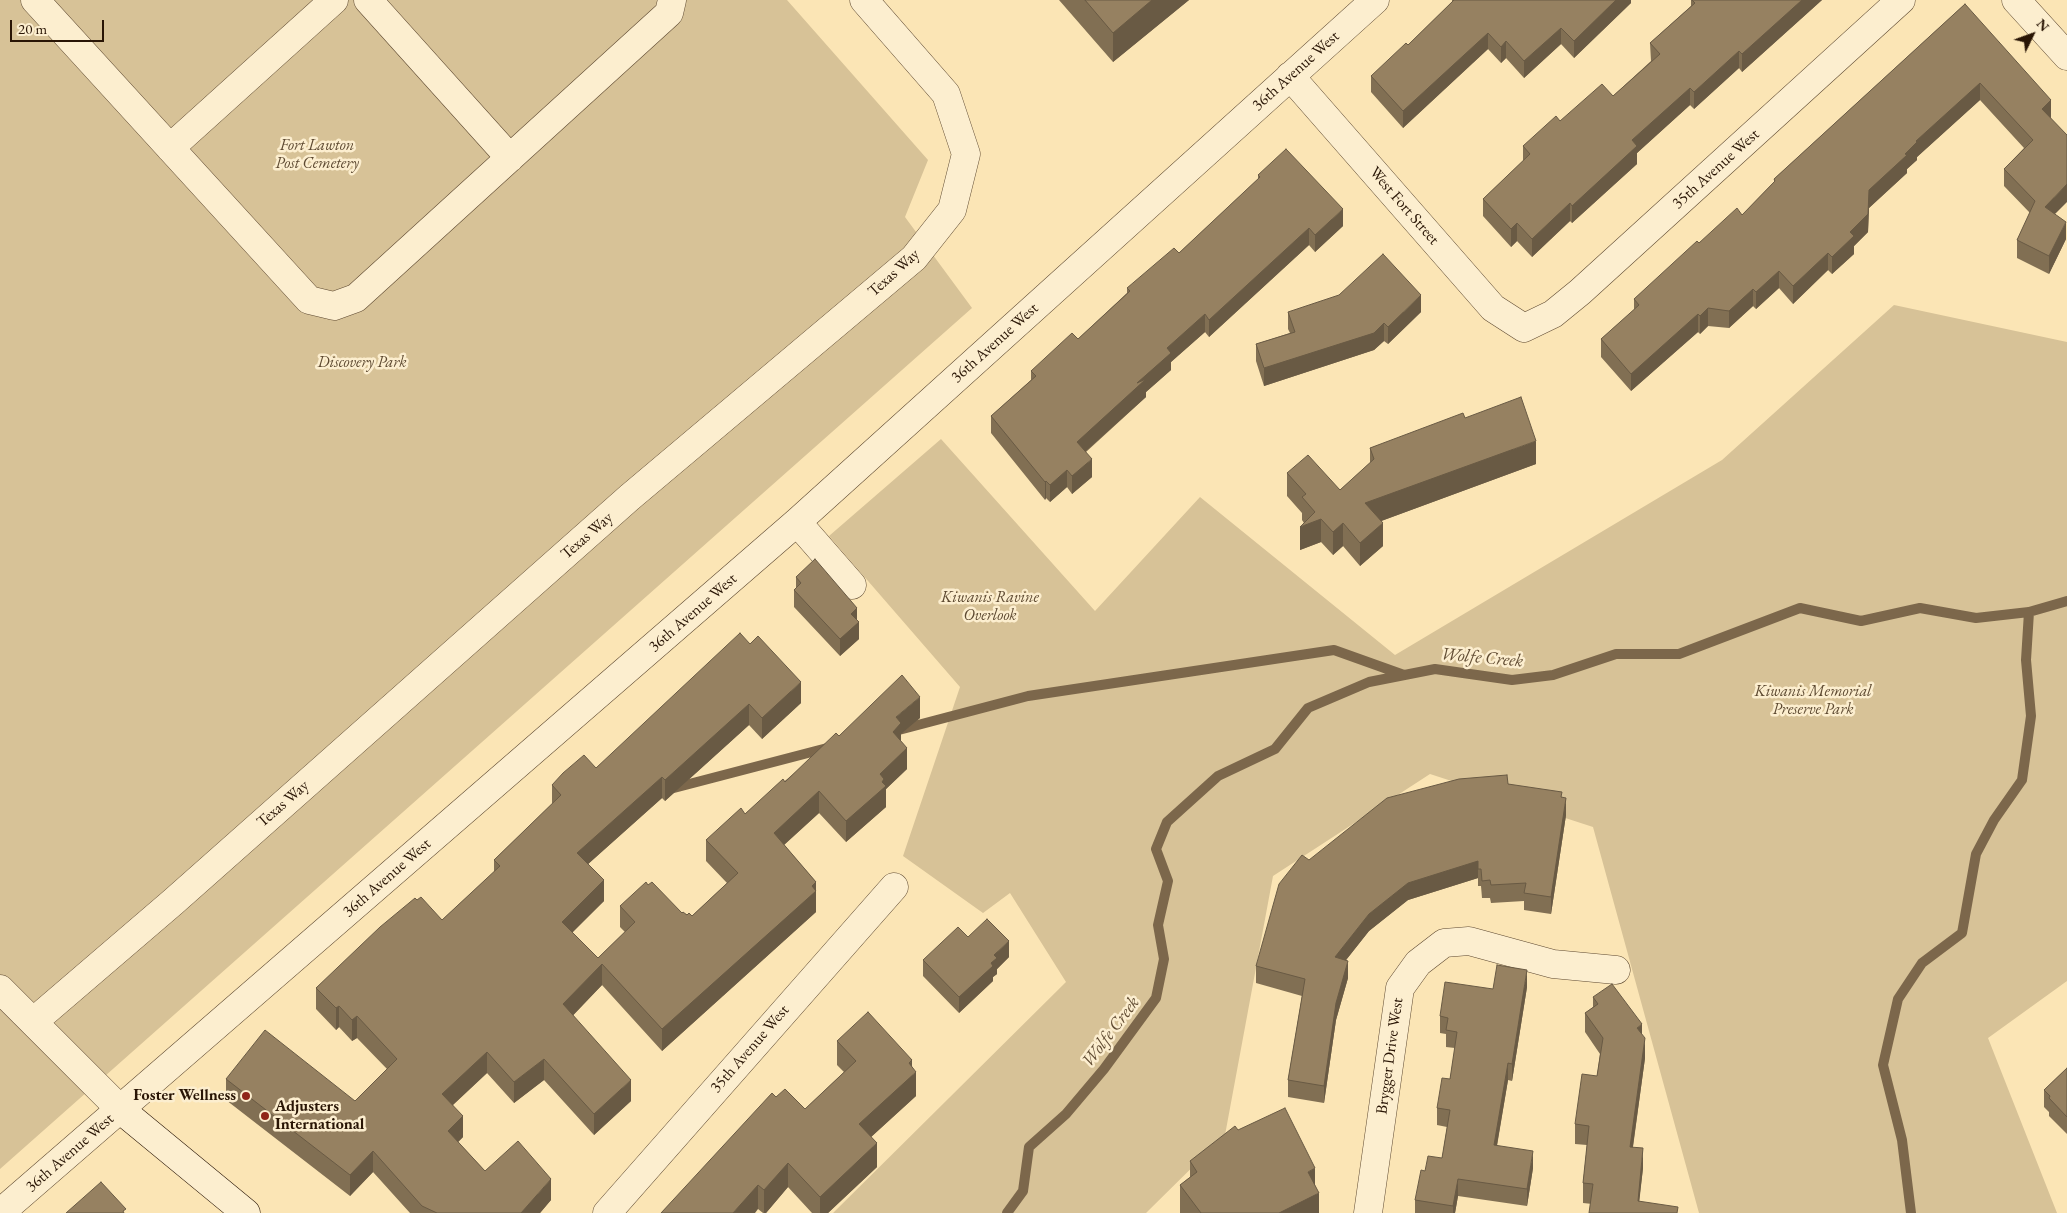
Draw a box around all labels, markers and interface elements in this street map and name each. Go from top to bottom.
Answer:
scale bar [12,10,106,42]
north arrow [2007,10,2057,60]
text: N [2033,15,2054,35]
text: 20 m [18,19,47,38]
street label: 36th Avenue West [1249,27,1343,115]
street label: 35th Avenue West [1669,125,1763,213]
park label: Fort Lawton Post Cemetery [275,136,359,174]
street label: West Fort Street [1365,163,1443,249]
street label: Texas Way [864,245,924,301]
street label: 36th Avenue West [948,299,1042,387]
park label: Discovery Park [318,353,406,373]
street label: Texas Way [557,508,617,564]
street label: 36th Avenue West [645,570,741,656]
park label: Kiwanis Ravine Overlook [941,588,1039,626]
water label: Wolfe Creek [1440,644,1524,672]
park label: Kiwanis Memorial Preserve Park [1754,682,1872,720]
street label: Texas Way [253,776,313,832]
street label: 36th Avenue West [339,835,435,921]
water label: Wolfe Creek [1078,993,1144,1071]
street label: Brygger Drive West [1372,997,1408,1115]
street label: 35th Avenue West [707,1001,793,1097]
place label: Foster Wellness [133,1086,236,1106]
marker: Foster Wellness [240,1090,252,1102]
place label: Adjusters International [275,1097,364,1135]
street label: 36th Avenue West [22,1110,118,1196]
marker: Adjusters International [259,1110,271,1122]

